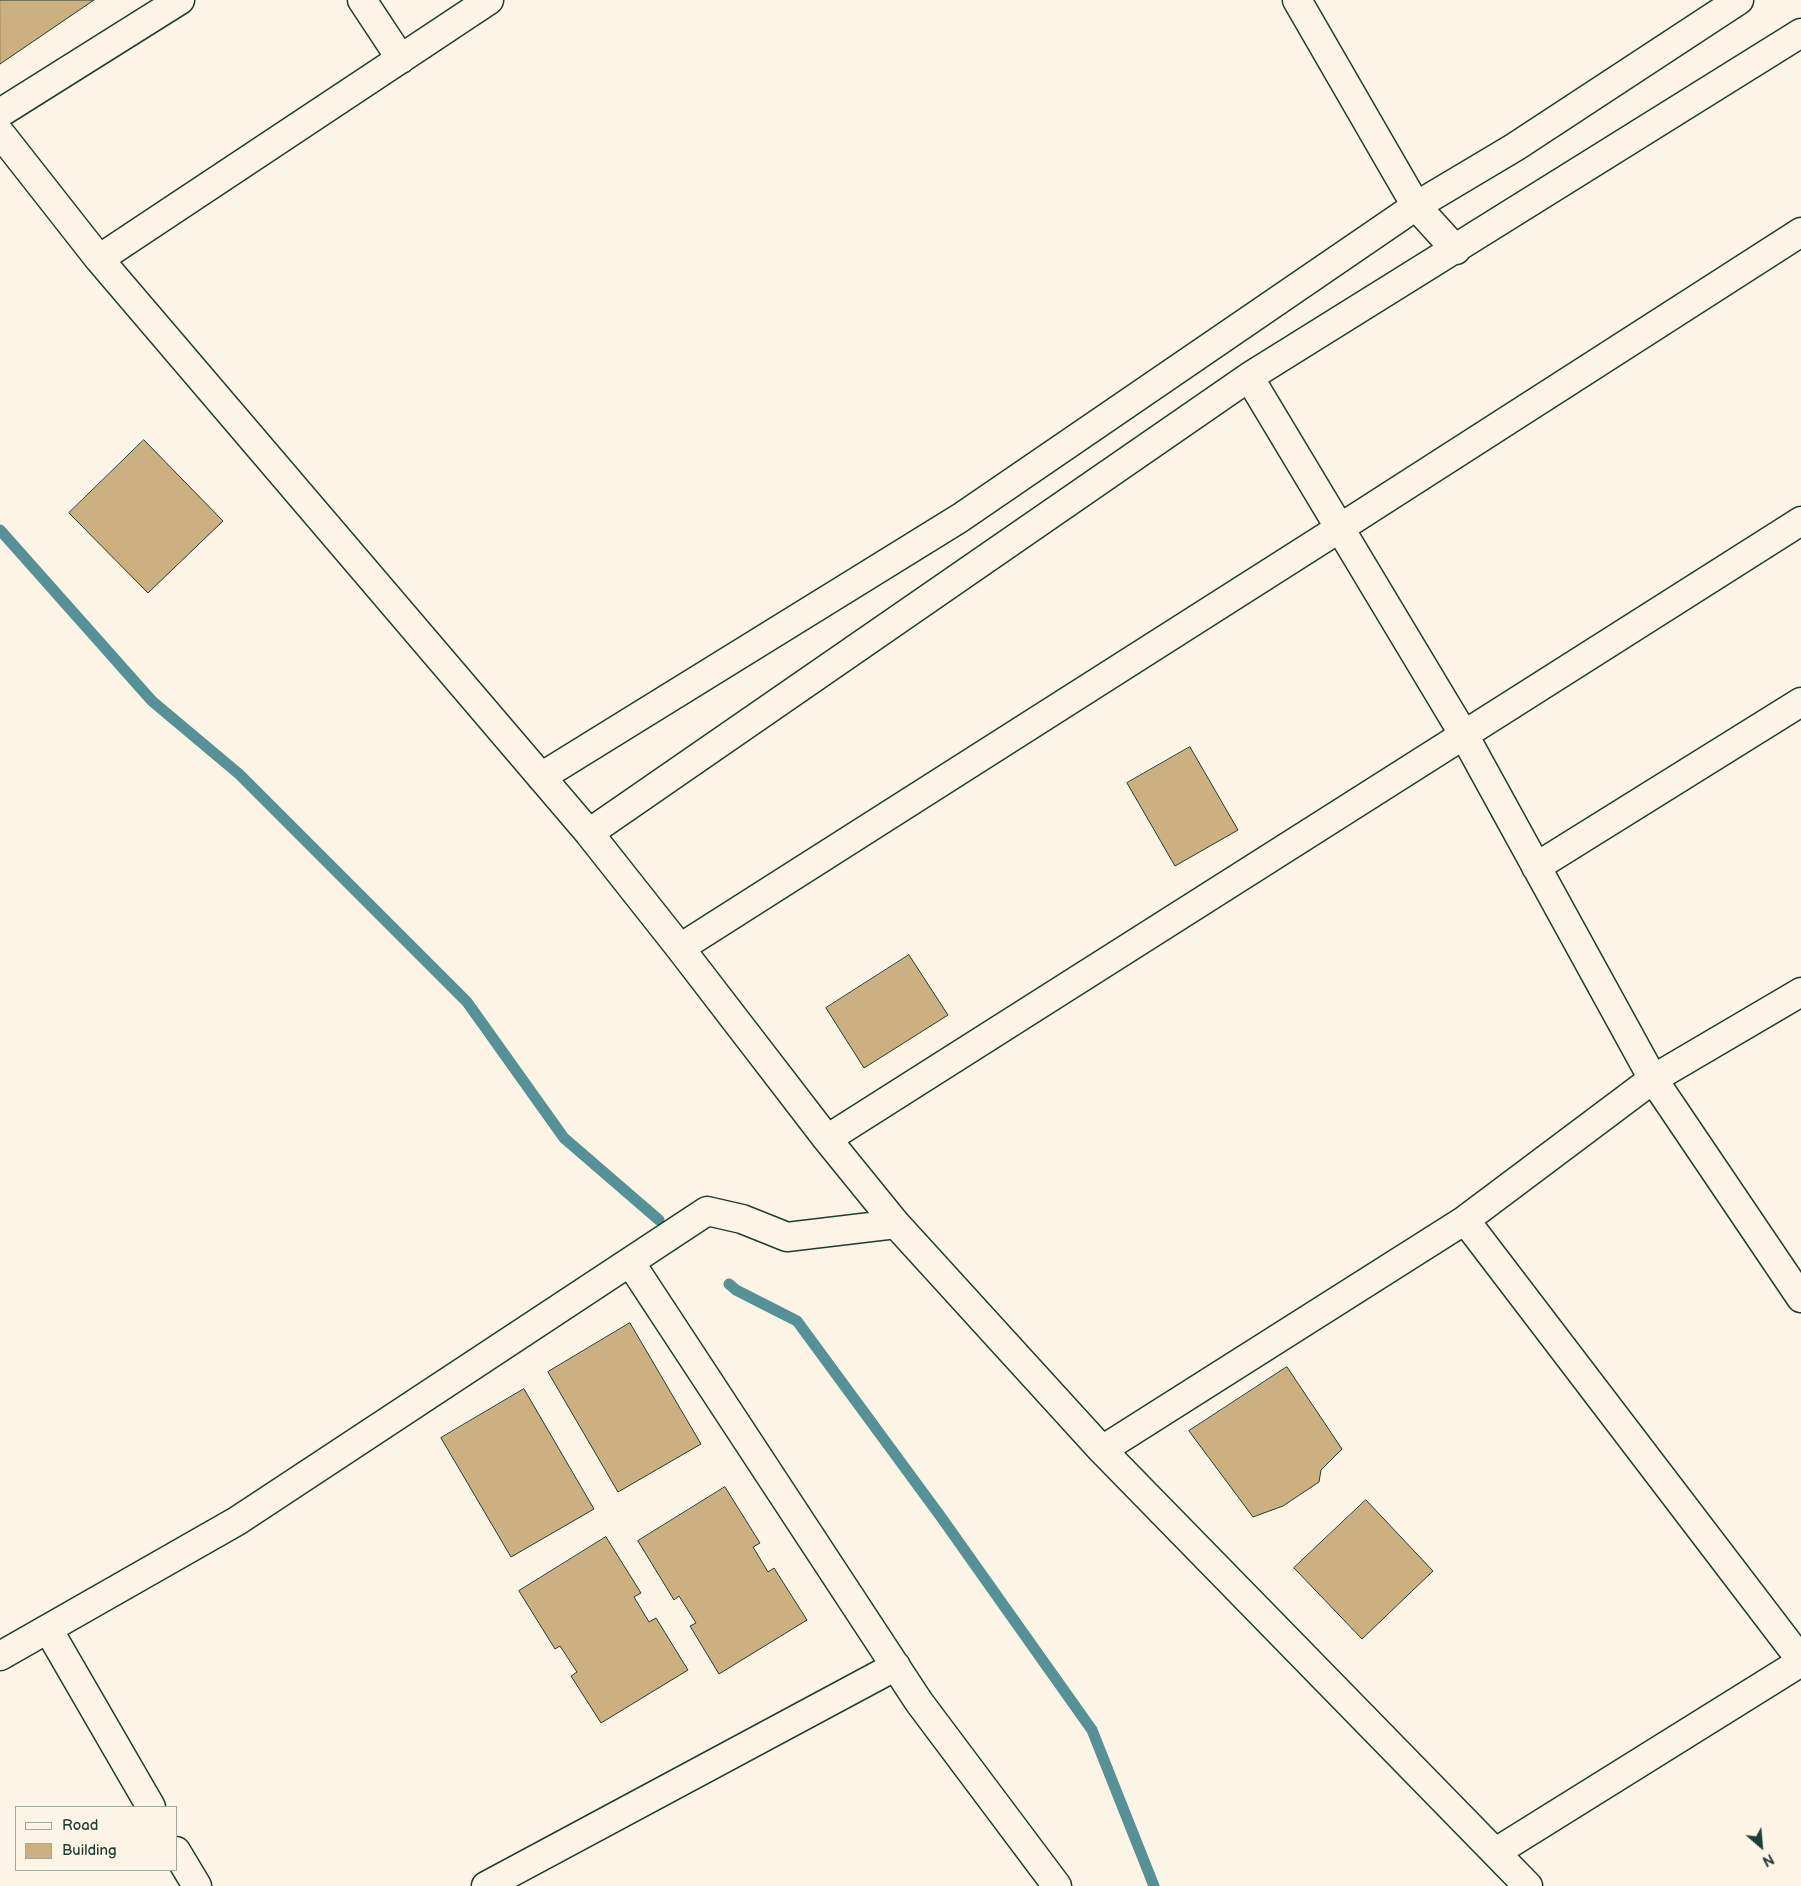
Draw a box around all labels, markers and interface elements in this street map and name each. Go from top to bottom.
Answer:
legend [15,1806,178,1871]
text: Road [62,1816,98,1835]
north arrow [1736,1821,1786,1871]
text: Building [62,1841,117,1860]
text: N [1760,1850,1777,1870]

